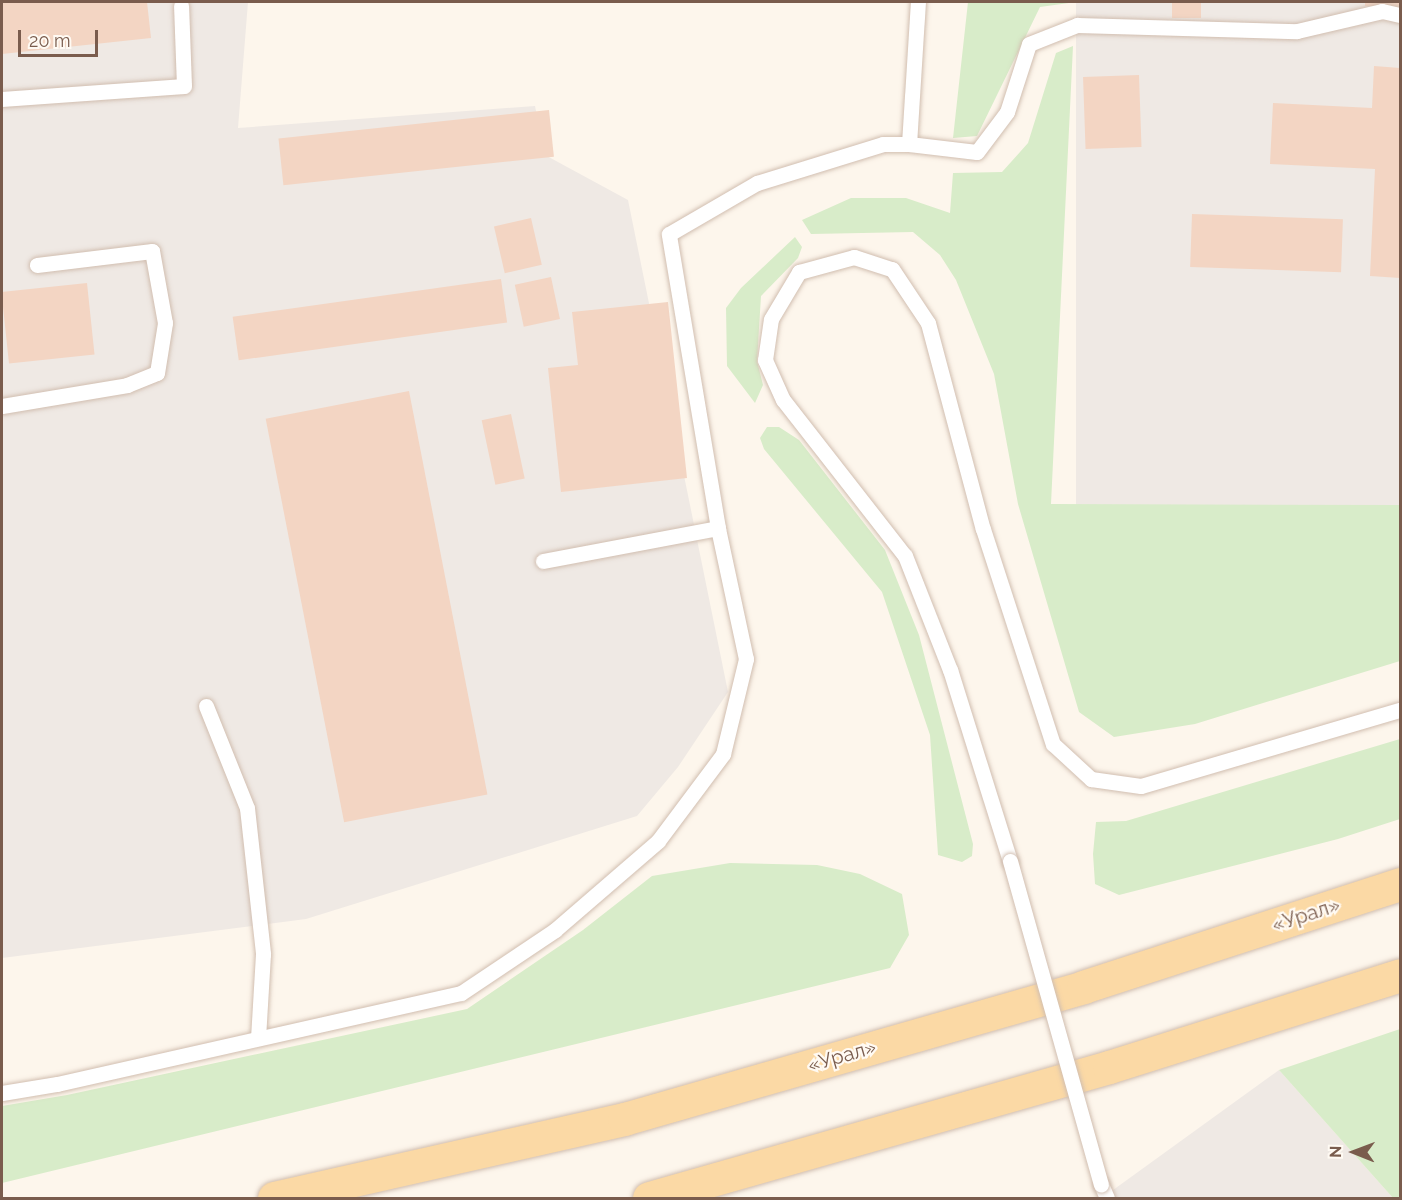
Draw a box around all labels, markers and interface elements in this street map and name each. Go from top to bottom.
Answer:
scale bar [21,18,100,56]
text: 20 m [29,30,71,51]
street label: «Урал» [1269,893,1343,937]
street label: «Урал» [805,1035,879,1077]
north arrow [1324,1122,1384,1182]
text: N [1326,1145,1345,1158]

